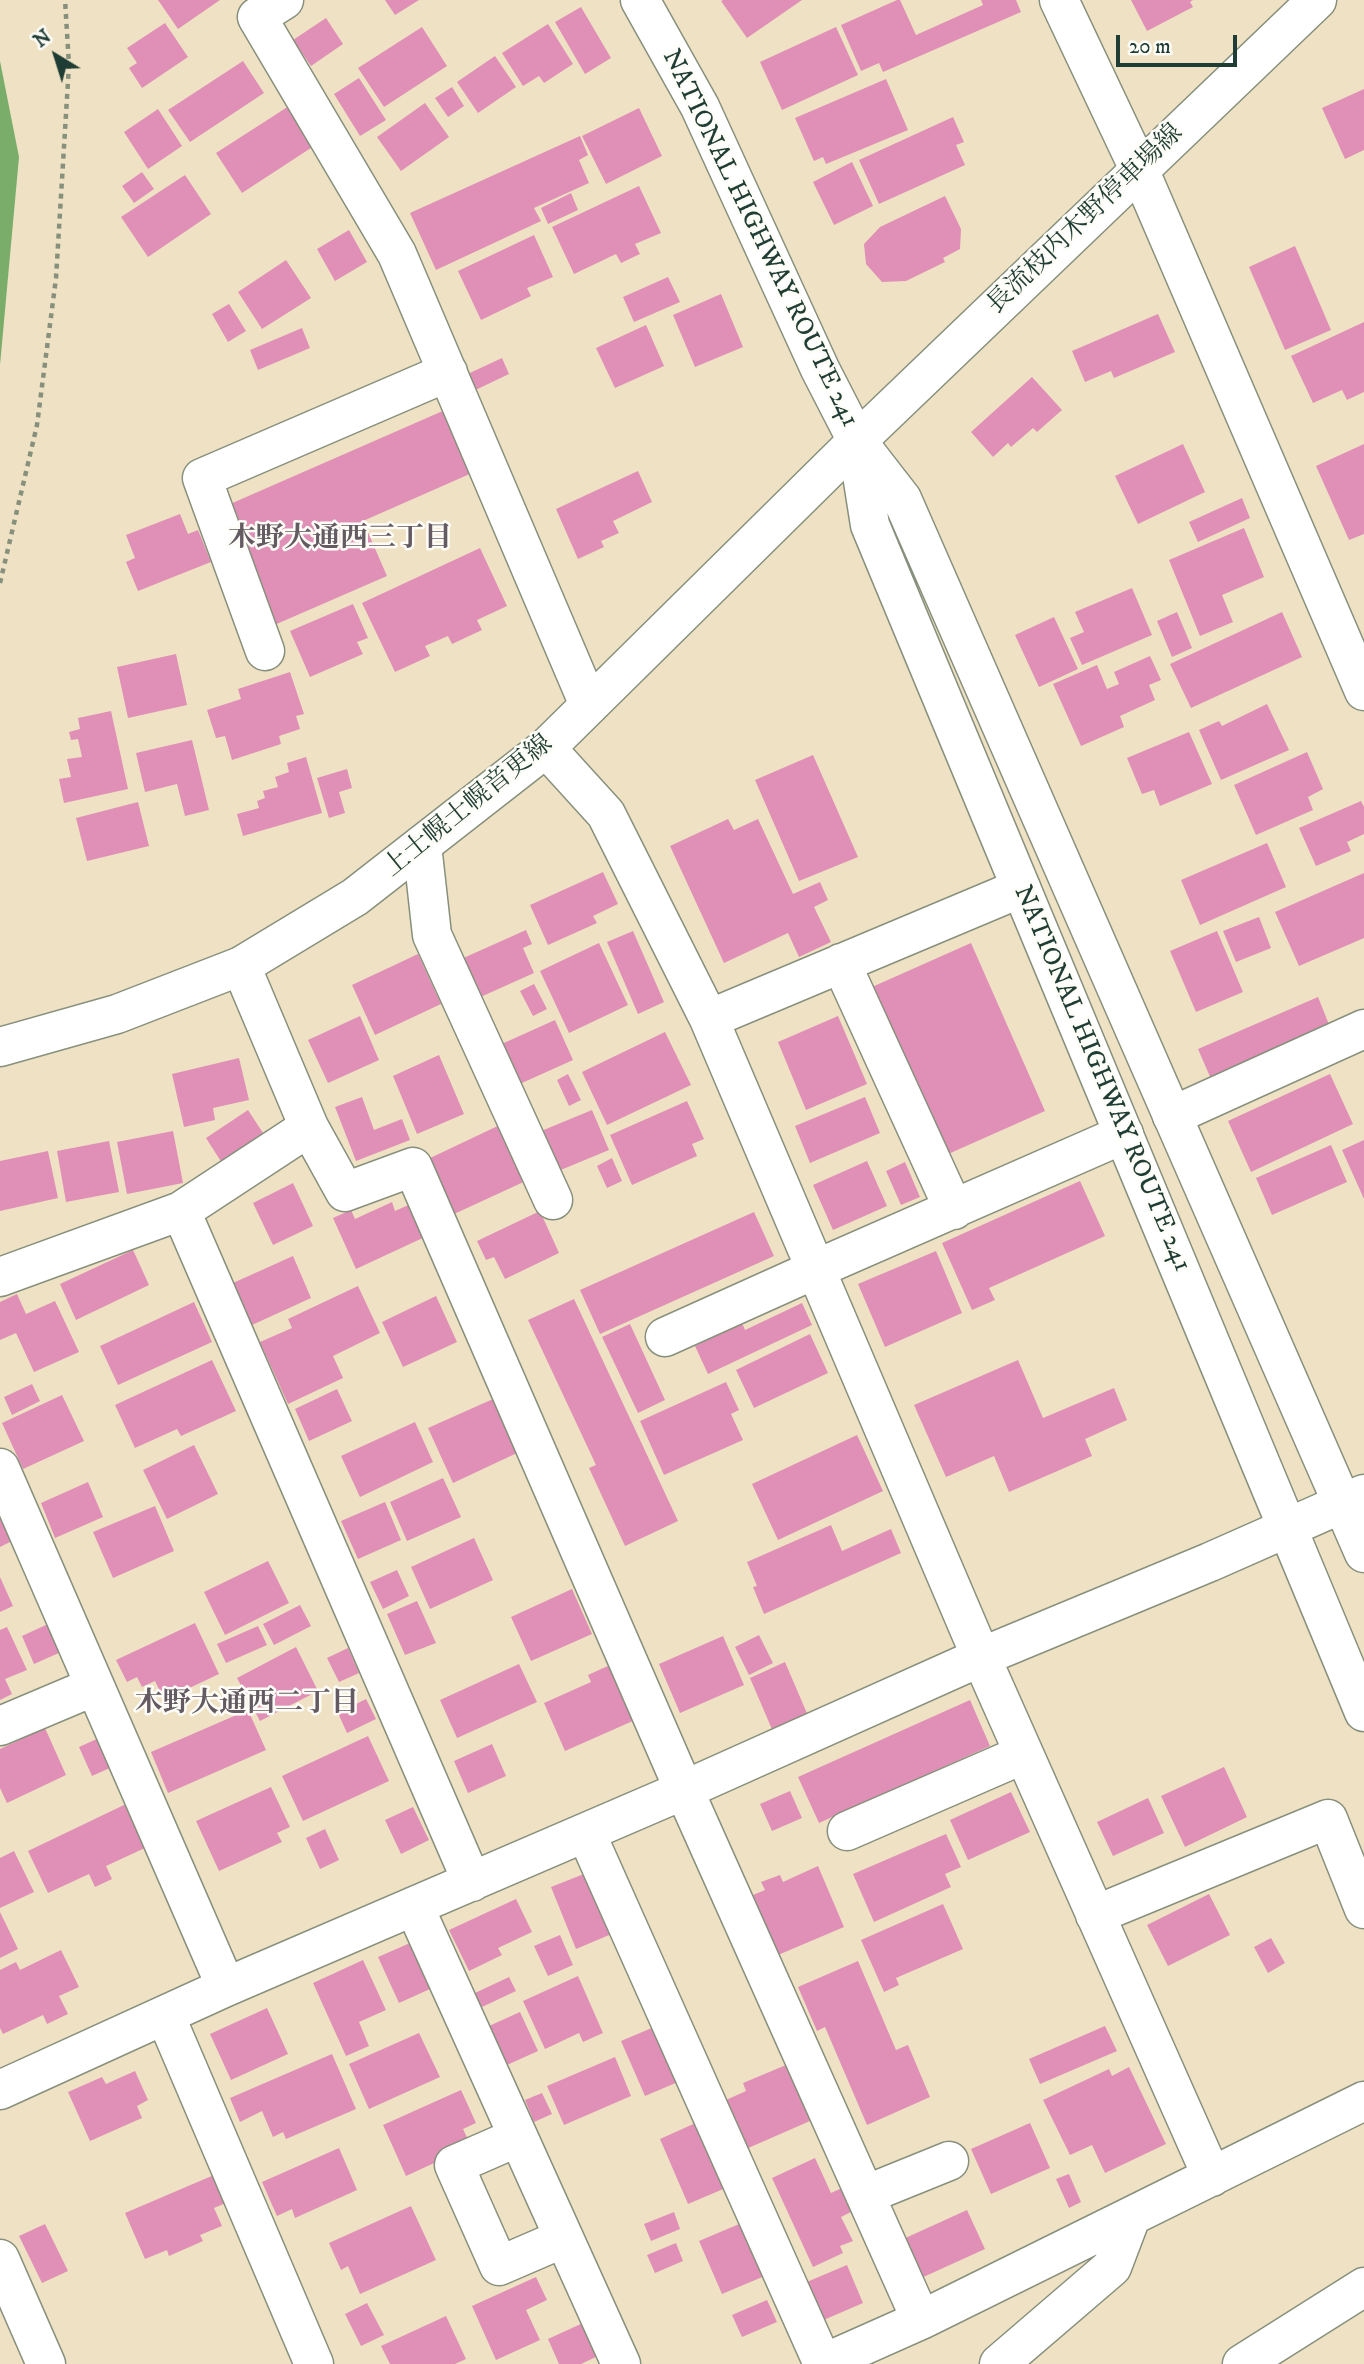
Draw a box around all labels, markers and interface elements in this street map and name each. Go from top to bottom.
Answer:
north arrow [21,21,91,91]
scale bar [1119,21,1240,65]
text: N [30,25,56,53]
text: 20 m [1129,34,1171,60]
street label: NATIONAL HIGHWAY ROUTE 241 [654,45,864,433]
street label: 長流枝内木野停車場線 [982,118,1190,322]
district label: 木野大通西三丁目 [228,523,452,557]
street label: 上士幌士幌音更線 [378,729,560,885]
street label: NATIONAL HIGHWAY ROUTE 241 [1005,881,1197,1277]
district label: 木野大通西二丁目 [135,1688,359,1722]

